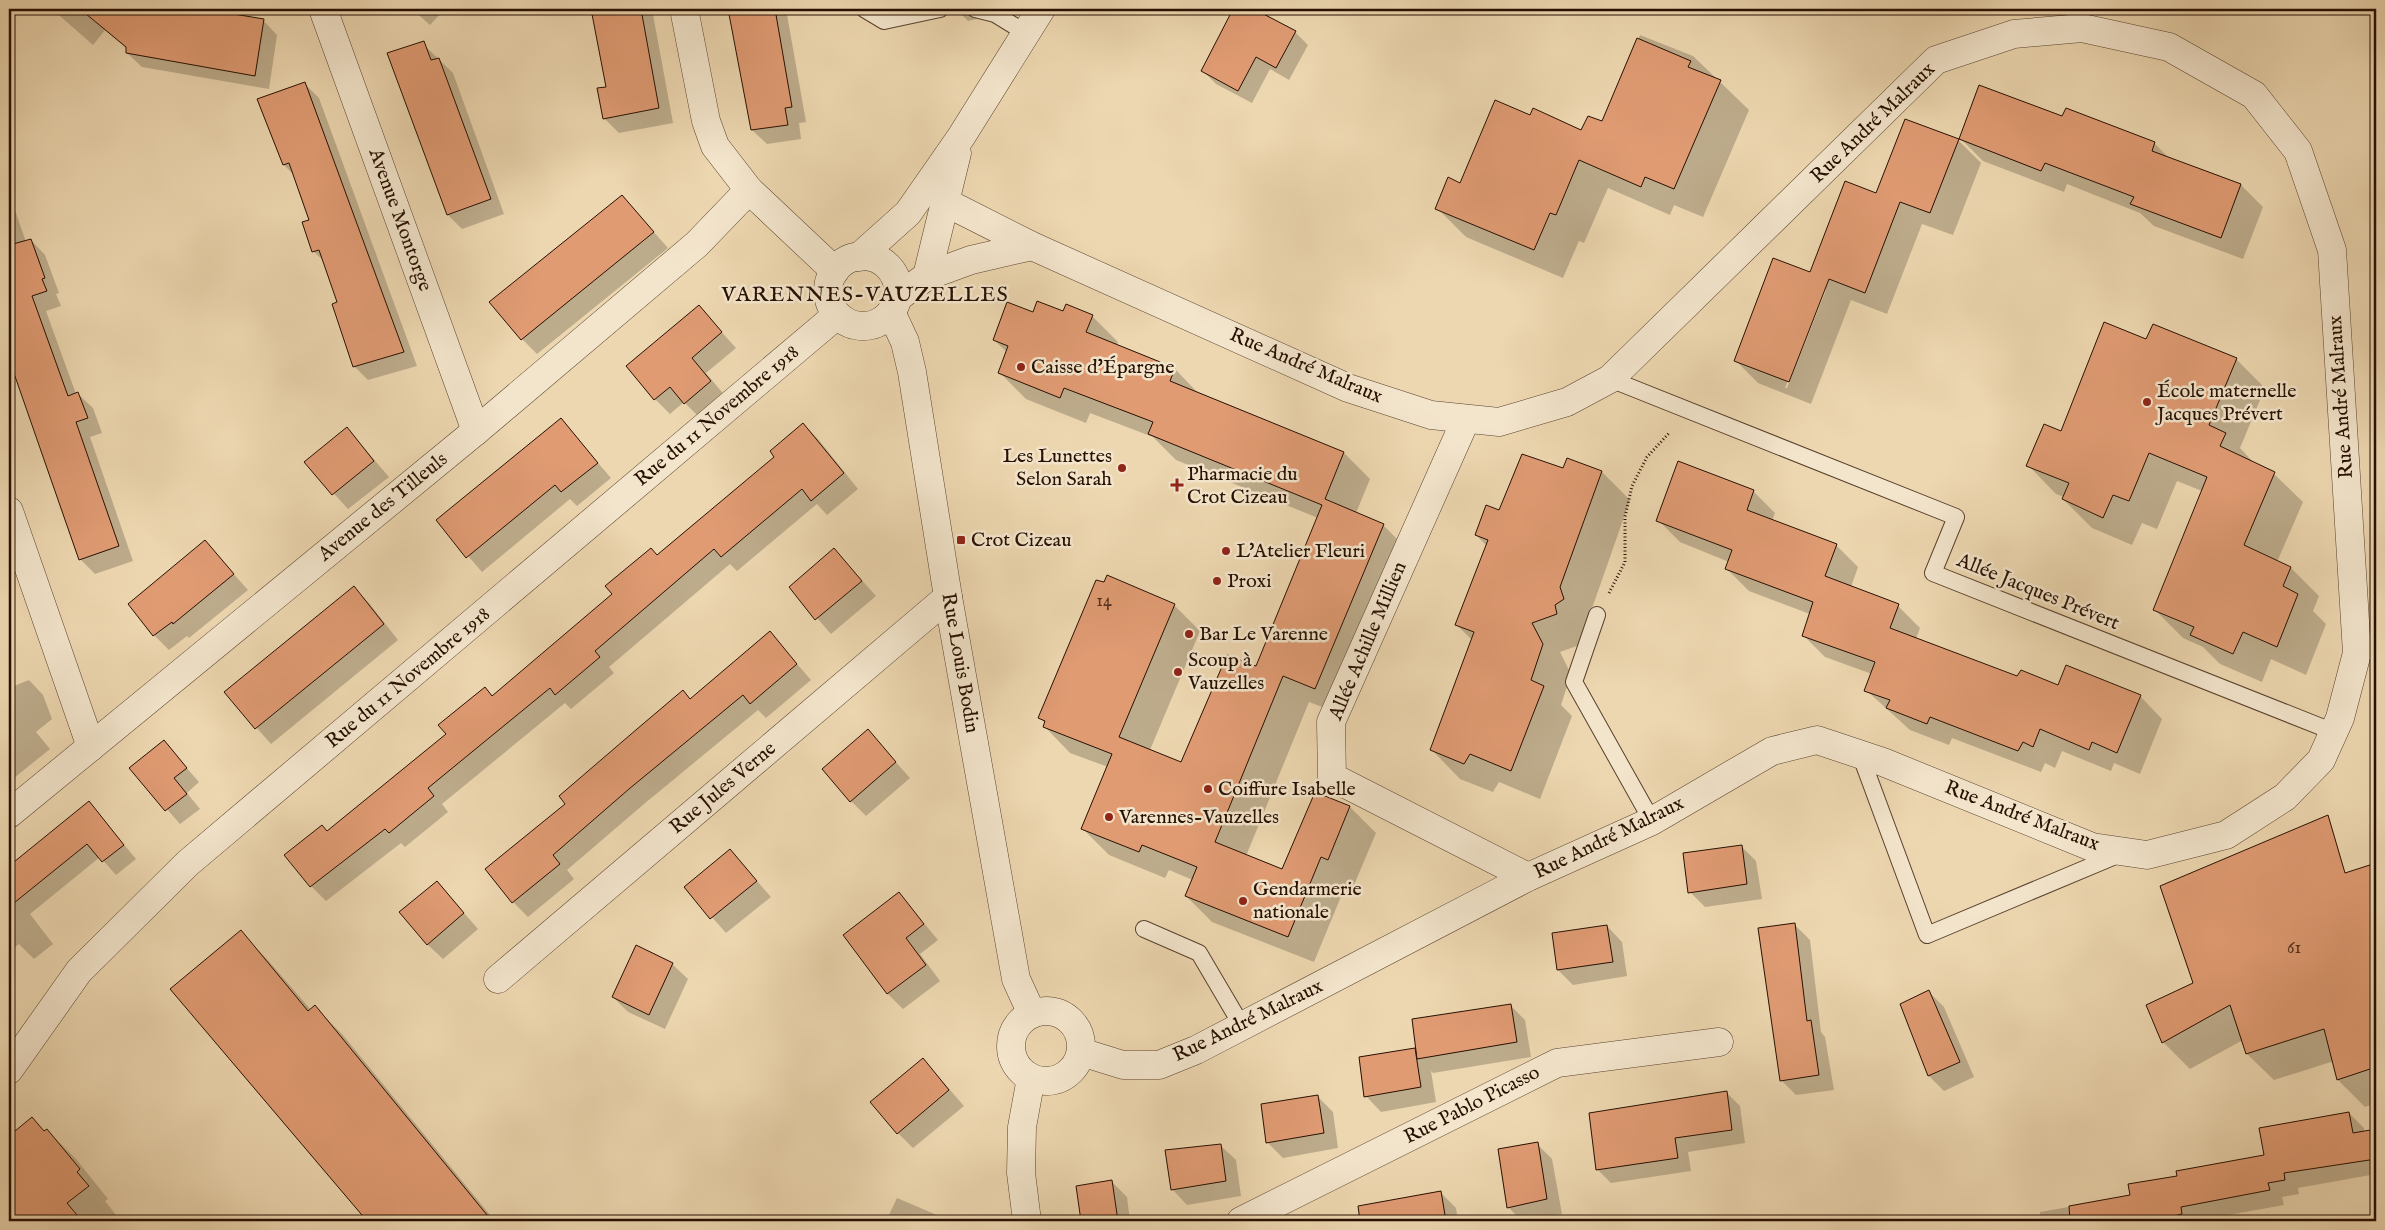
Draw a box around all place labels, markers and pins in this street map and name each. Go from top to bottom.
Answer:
place label: Caisse d'Épargne [1031,355,1174,380]
marker: Caisse d'Épargne [1015,361,1027,373]
place label: École maternelle Jacques Prévert [2155,379,2296,427]
marker: École maternelle Jacques Prévert [2141,396,2153,408]
place label: Les Lunettes Selon Sarah [1003,444,1112,492]
marker: Les Lunettes Selon Sarah [1116,462,1128,474]
place label: Pharmacie du Crot Cizeau [1187,462,1298,510]
marker: Pharmacie du Crot Cizeau [1171,479,1183,491]
place label: Crot Cizeau [971,528,1072,553]
marker: Crot Cizeau [955,534,967,546]
place label: L'Atelier Fleuri [1236,539,1365,564]
marker: L'Atelier Fleuri [1220,545,1232,557]
place label: Proxi [1227,569,1272,594]
marker: Proxi [1211,575,1223,587]
place label: Bar Le Varenne [1199,622,1328,647]
marker: Bar Le Varenne [1183,628,1195,640]
place label: Scoup à Vauzelles [1187,648,1264,696]
marker: Scoup à Vauzelles [1172,666,1184,678]
place label: Coiffure Isabelle [1218,777,1356,802]
marker: Coiffure Isabelle [1202,783,1214,795]
place label: Varennes-Vauzelles [1118,805,1279,830]
marker: Varennes-Vauzelles [1103,811,1115,823]
place label: Gendarmerie nationale [1253,877,1362,925]
marker: Gendarmerie nationale [1237,895,1249,907]

